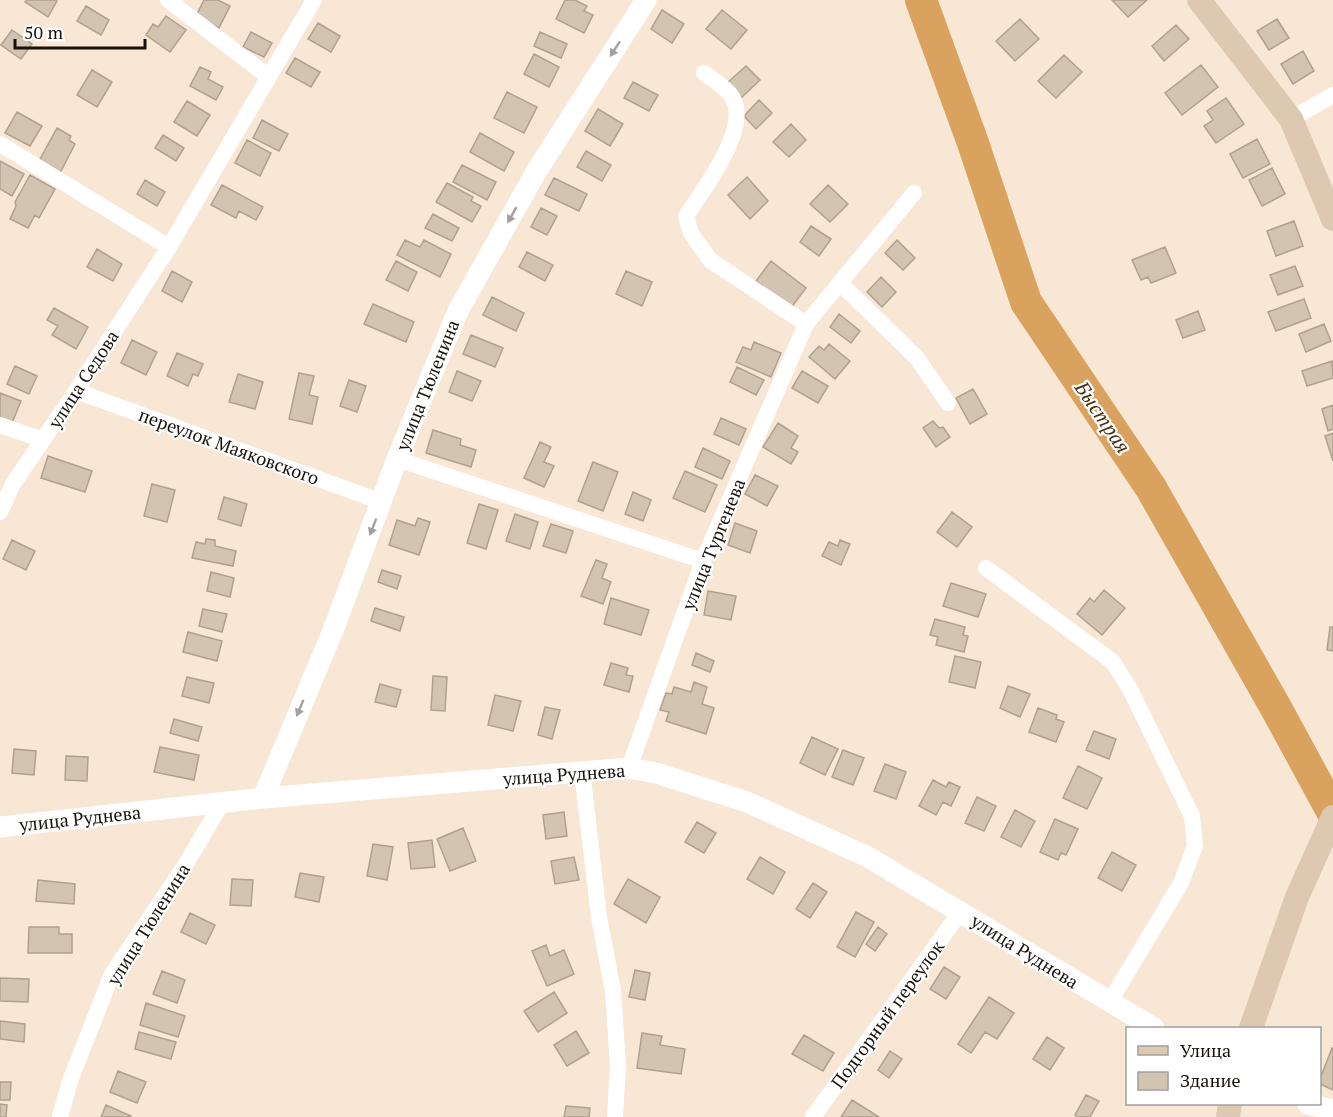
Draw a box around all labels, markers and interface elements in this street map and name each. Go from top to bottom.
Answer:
scale bar [15,12,146,50]
text: 50 m [24,20,64,44]
one-way arrow [609,41,620,57]
one-way arrow [507,207,517,224]
street label: улица Тюленина [389,316,464,455]
street label: улица Седова [42,325,124,434]
water label: Быстрая [1068,375,1137,458]
street label: переулок Маяковского [136,402,323,490]
street label: улица Тургенева [675,475,750,614]
one-way arrow [367,518,377,536]
one-way arrow [295,699,305,717]
street label: улица Руднева [501,758,626,790]
street label: улица Руднева [17,800,142,836]
street label: улица Тюленина [100,859,195,990]
street label: улица Руднева [966,908,1083,994]
street label: Подгорный переулок [825,935,949,1093]
legend [1126,1027,1321,1105]
text: Улица [1180,1038,1231,1062]
text: Здание [1180,1068,1240,1092]

